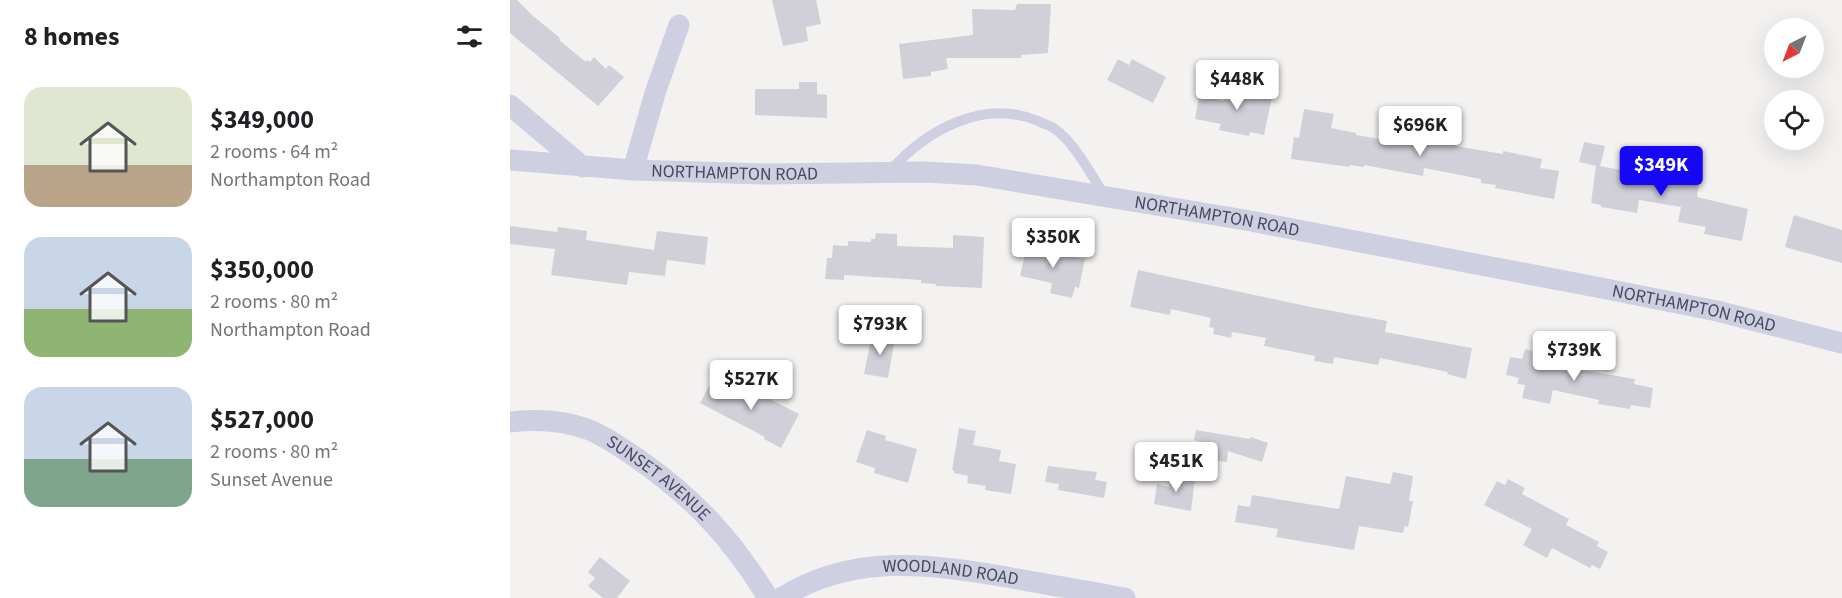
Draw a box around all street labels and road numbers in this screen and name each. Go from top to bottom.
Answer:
street label: NORTHAMPTON ROAD [651,159,818,187]
street label: NORTHAMPTON ROAD [1133,190,1301,243]
street label: NORTHAMPTON ROAD [1610,279,1779,339]
street label: SUNSET AVENUE [602,429,716,527]
street label: WOODLAND ROAD [882,553,1021,592]

